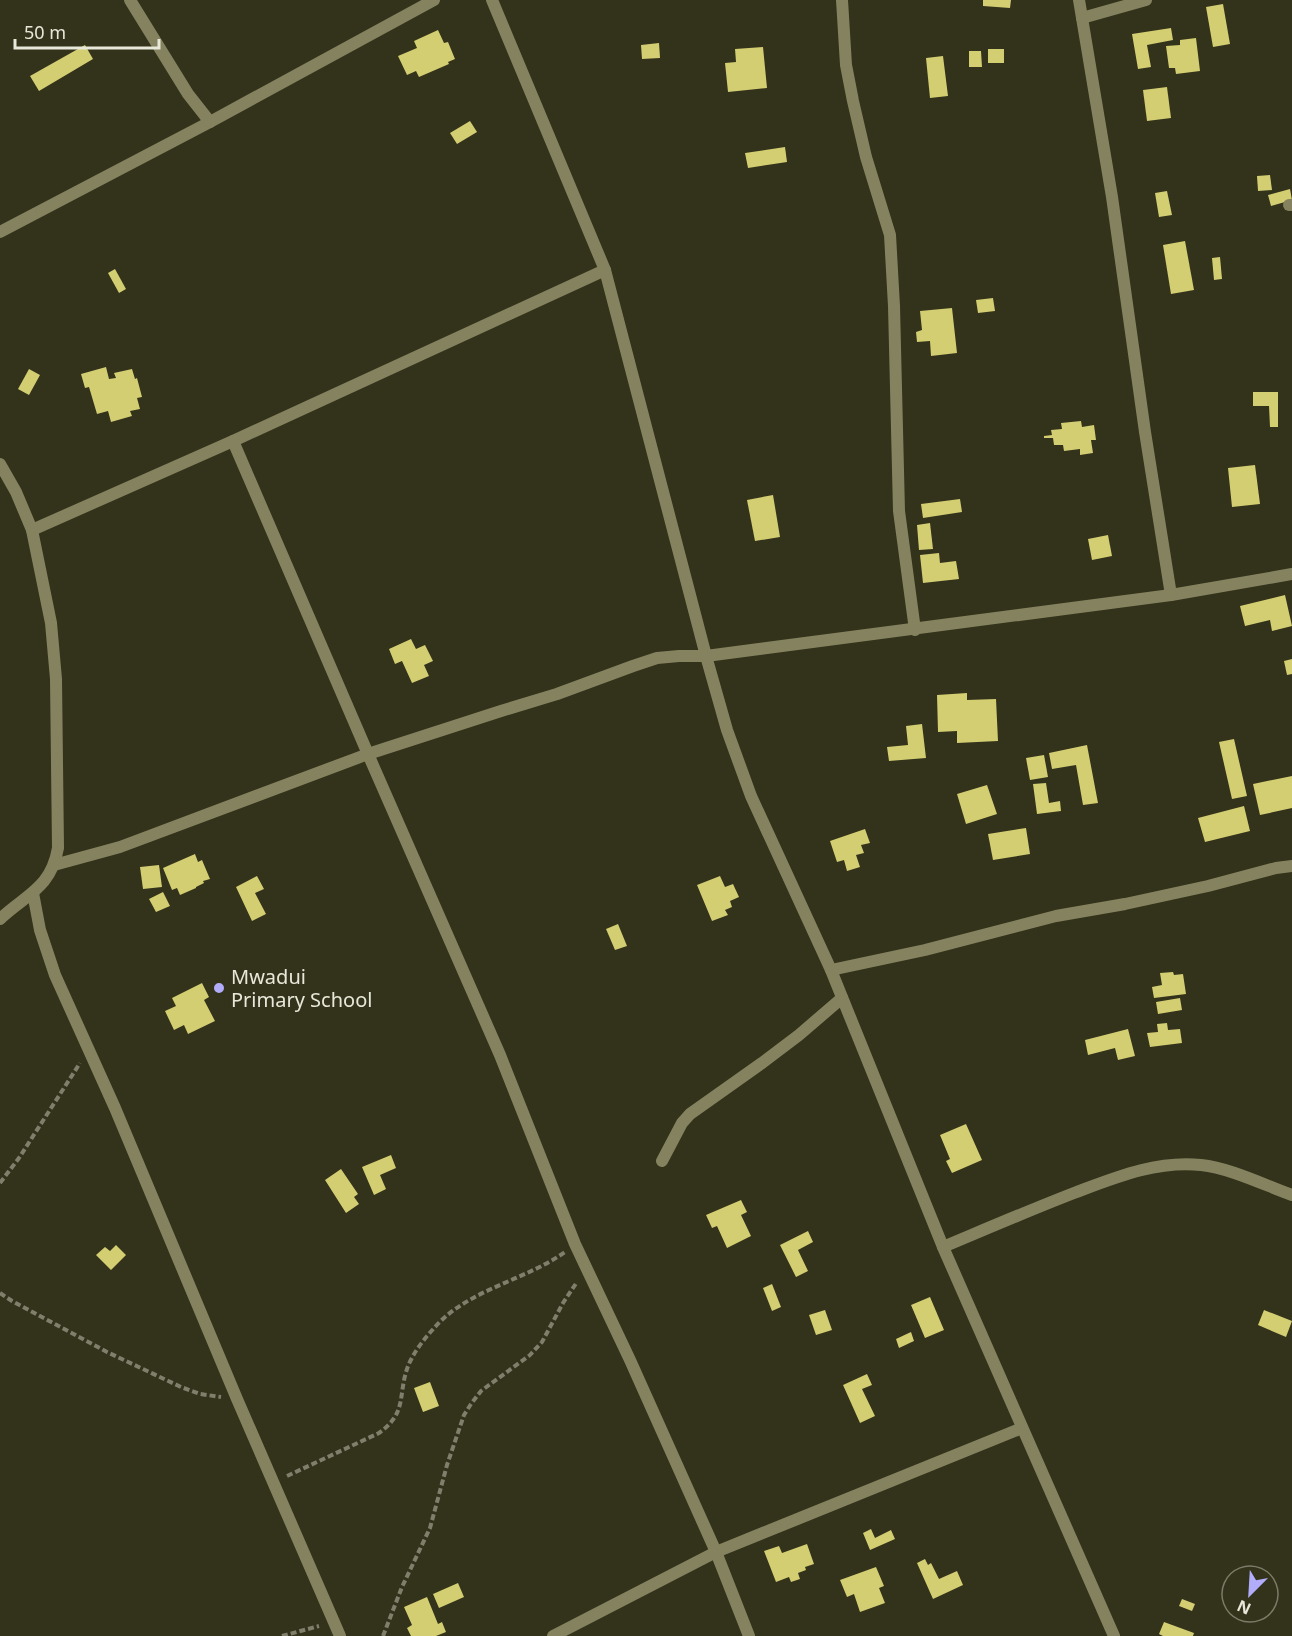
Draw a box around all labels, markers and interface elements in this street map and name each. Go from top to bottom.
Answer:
scale bar [15,12,159,50]
text: 50 m [24,20,66,44]
place label: Mwadui Primary School [231,963,372,1013]
marker: Mwadui Primary School [212,981,226,995]
north arrow [1220,1564,1280,1624]
text: N [1233,1595,1254,1620]

